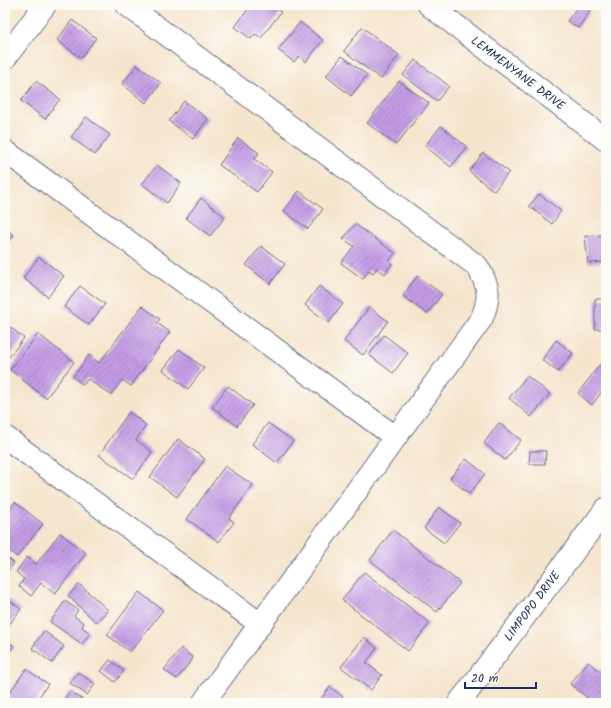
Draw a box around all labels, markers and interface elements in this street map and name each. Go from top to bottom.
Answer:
street label: LEMMENYANE DRIVE [467,32,570,116]
street label: LIMPOPO DRIVE [499,566,566,646]
scale bar [465,664,536,690]
text: 20 m [471,669,499,688]

